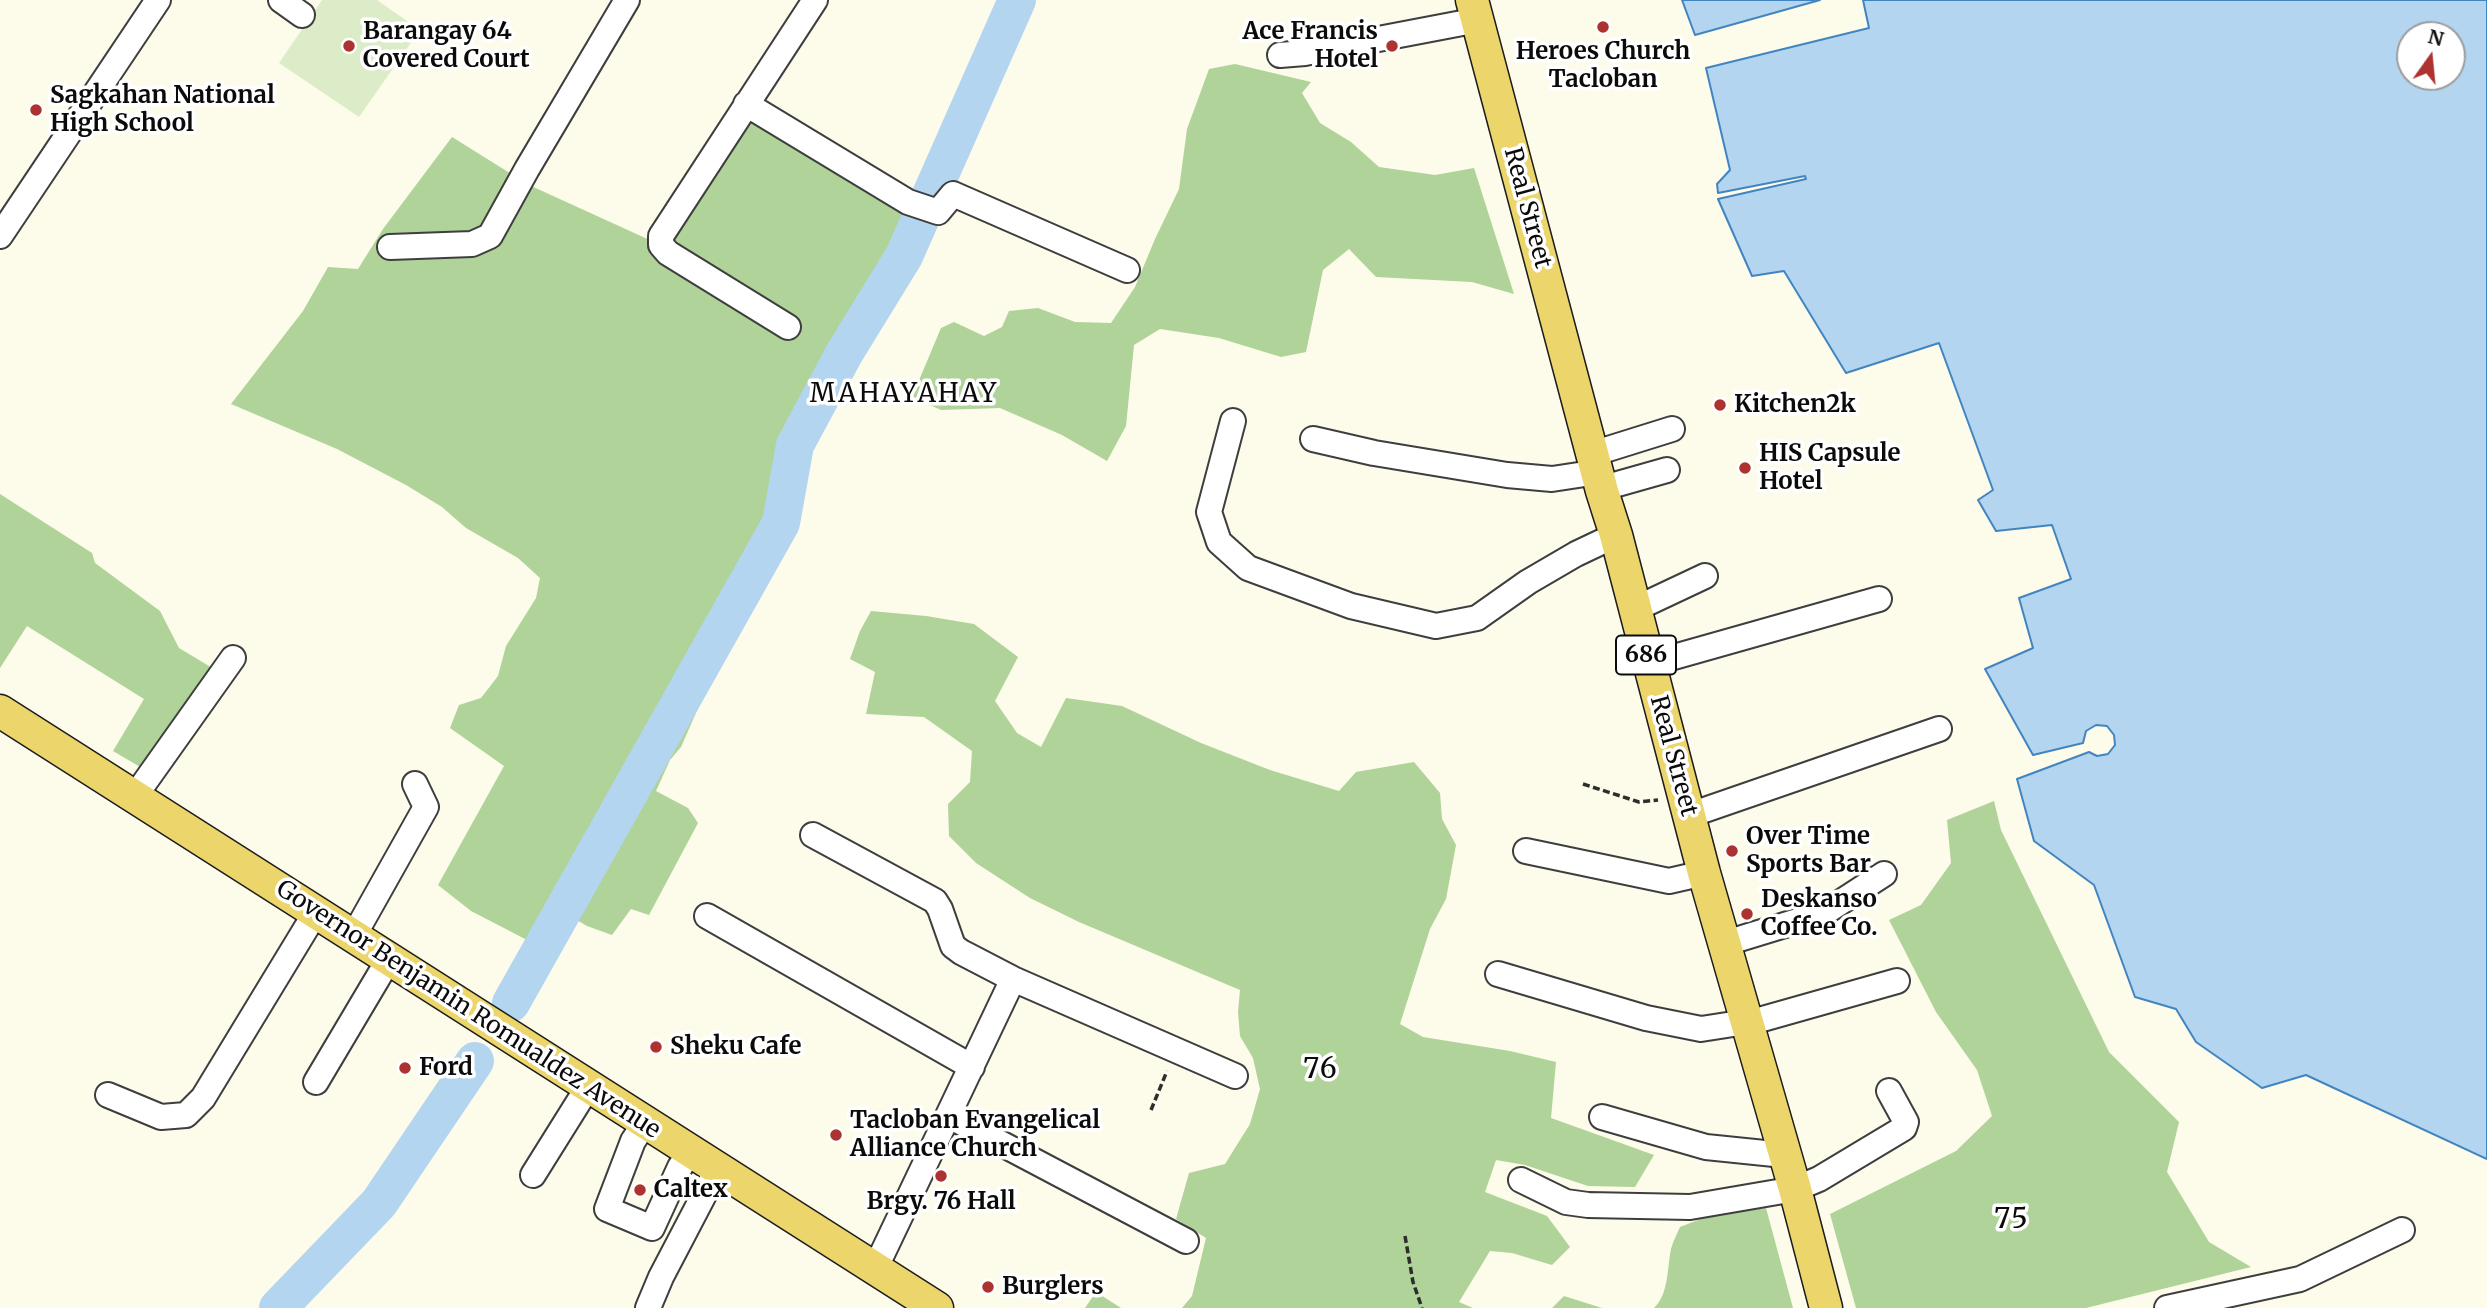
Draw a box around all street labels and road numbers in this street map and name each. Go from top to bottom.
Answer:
street label: Real Street [1497,144,1557,272]
road number: 686 [1616,636,1676,674]
street label: Real Street [1643,692,1703,820]
street label: Governor Benjamin Romualdez Avenue [271,875,665,1145]

